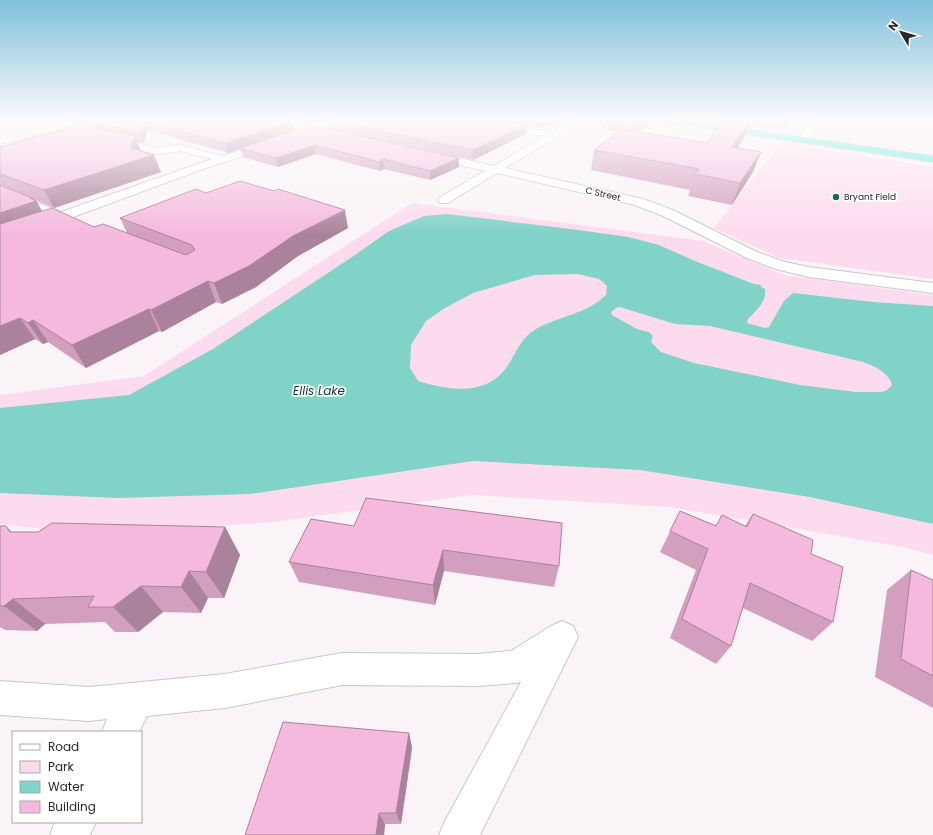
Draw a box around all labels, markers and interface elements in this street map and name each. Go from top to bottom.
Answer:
north arrow [881,12,921,52]
text: N [884,18,902,34]
street label: C Street [584,184,622,204]
place label: Bryant Field [844,191,896,203]
marker: Bryant Field [831,192,841,202]
water label: Ellis Lake [293,382,345,399]
legend [12,731,142,823]
text: Road [48,738,79,755]
text: Park [48,758,75,775]
text: Water [48,778,85,795]
text: Building [48,798,96,815]

